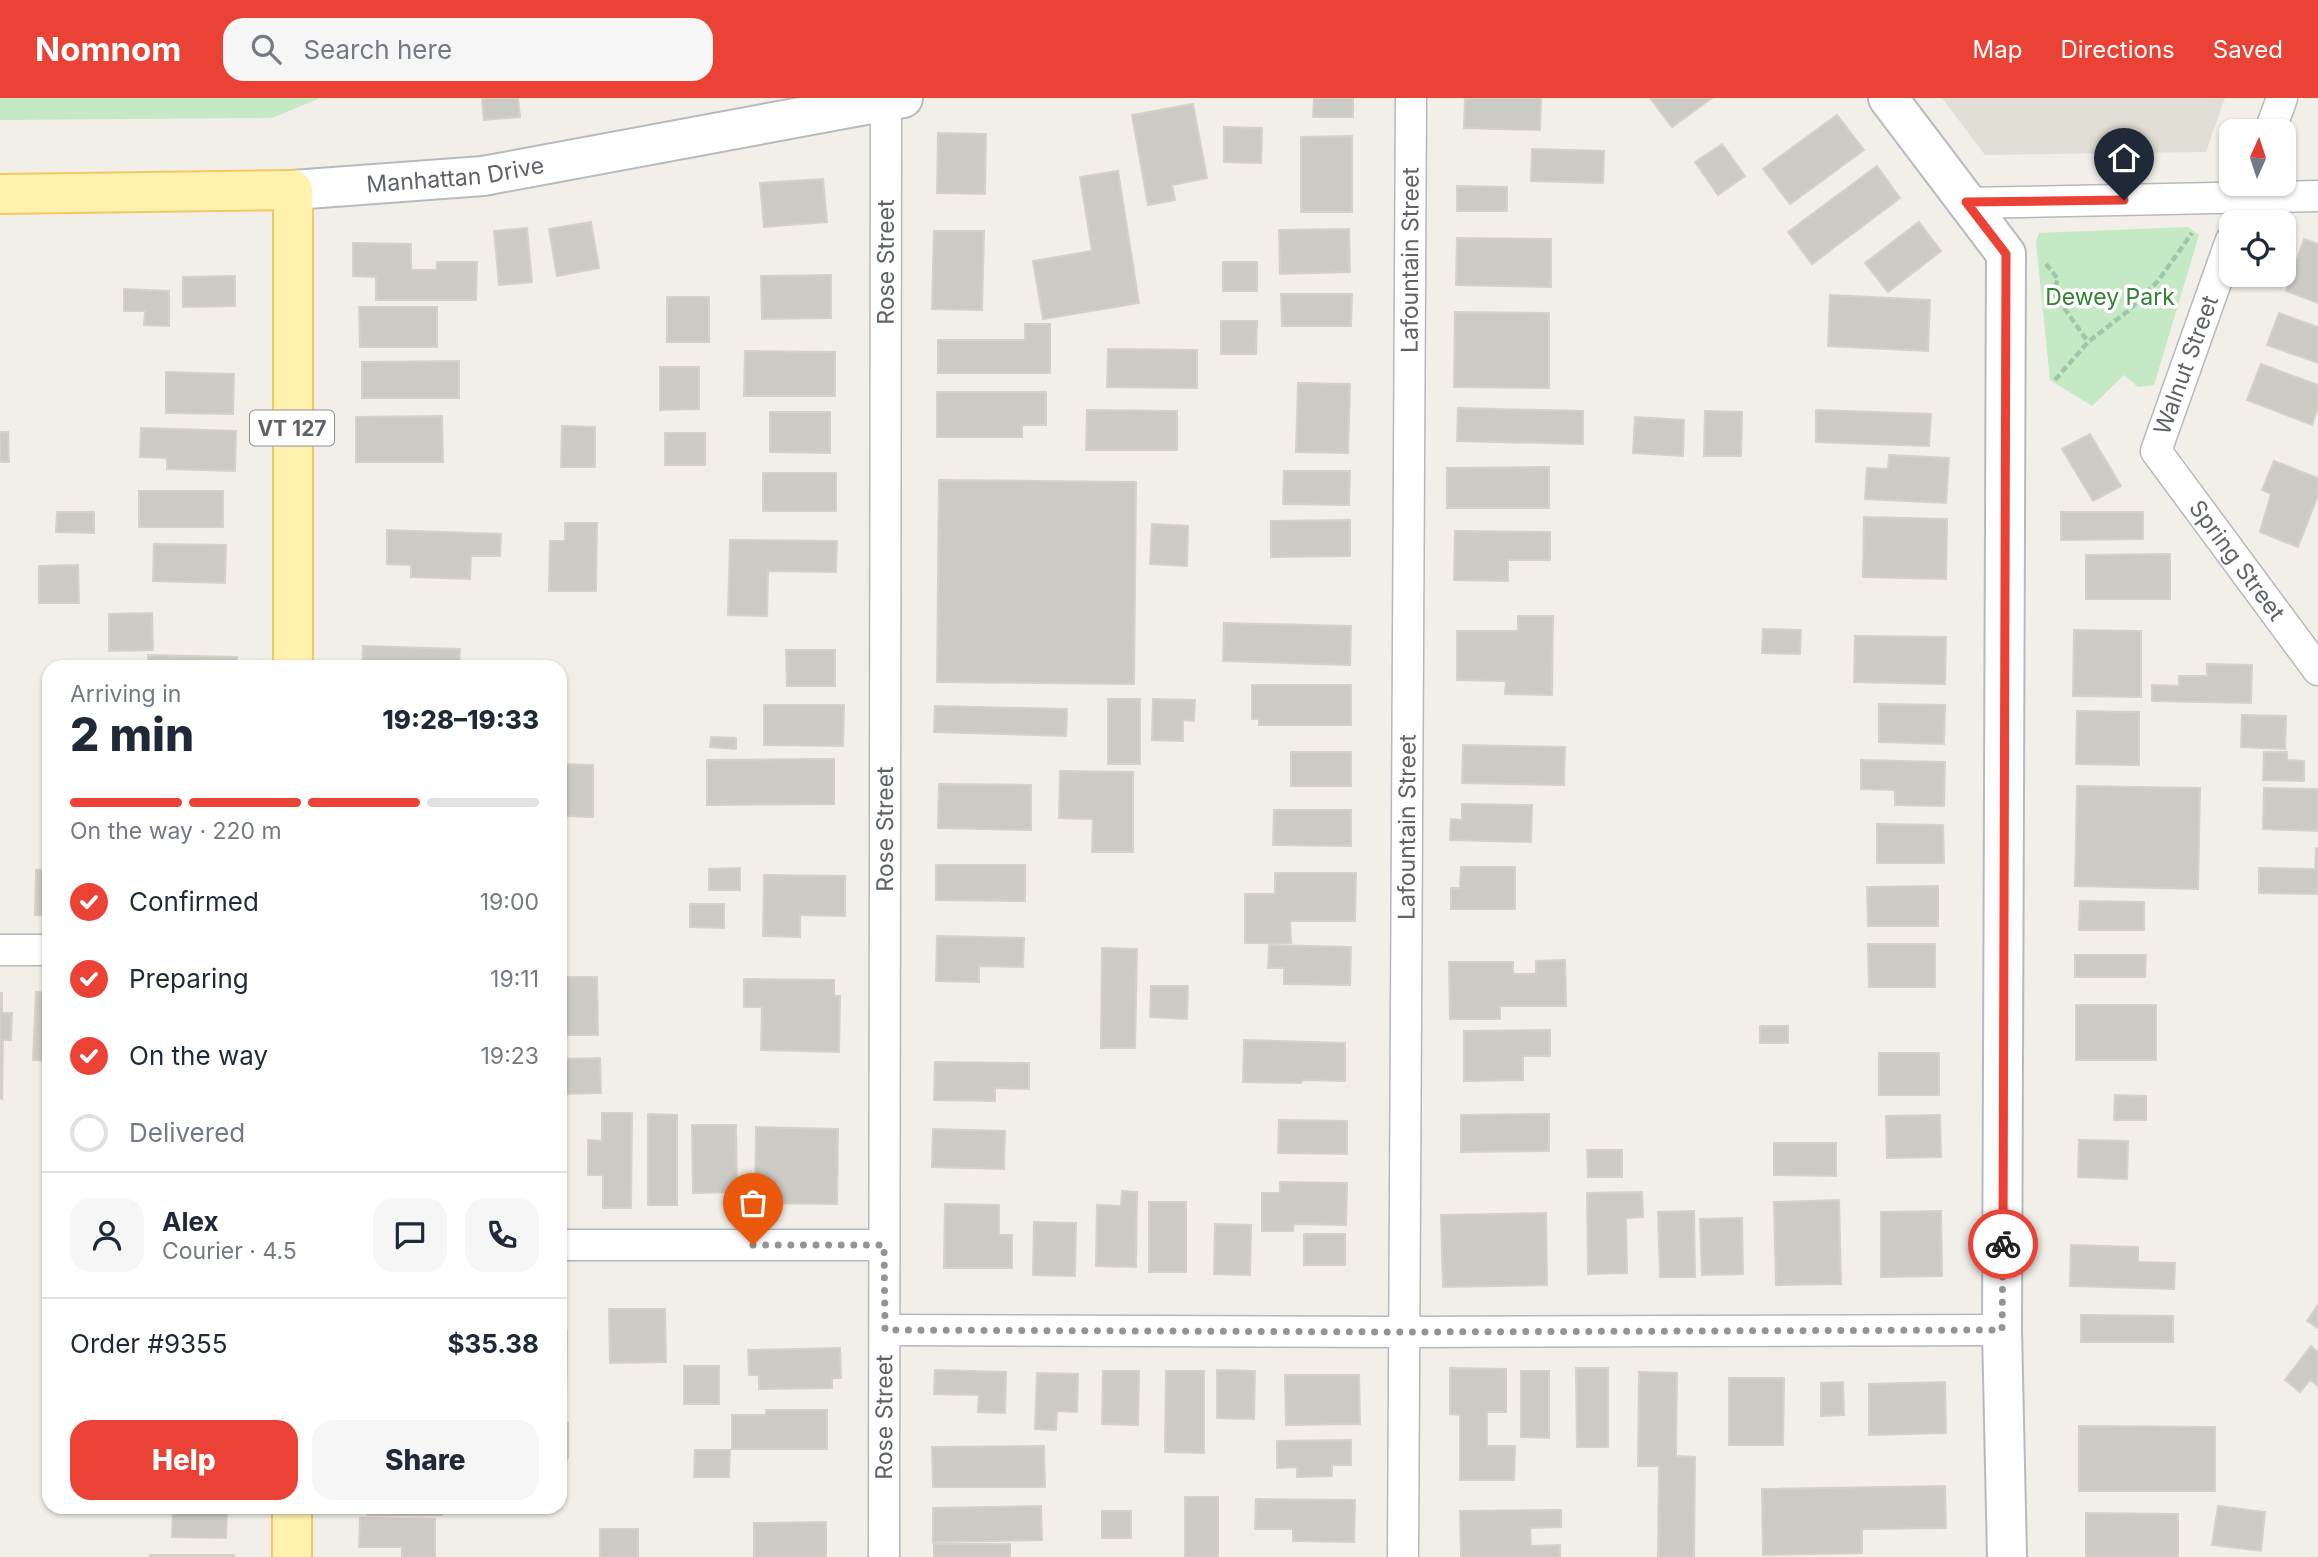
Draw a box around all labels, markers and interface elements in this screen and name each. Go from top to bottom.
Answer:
search box [223,18,713,81]
text: Nomnom [35,29,181,69]
icon: search [247,30,285,68]
text: Search here [303,34,452,65]
text: Map [1973,35,2022,64]
text: Directions [2060,35,2175,64]
text: Saved [2213,35,2283,64]
north arrow [2219,119,2296,196]
map controls [2219,119,2296,287]
pin [2094,128,2154,200]
icon: home [2105,139,2143,177]
street label: Manhattan Drive [365,151,546,199]
street label: Lafountain Street [1396,167,1425,353]
street label: Rose Street [872,199,900,325]
button: locate [2219,210,2296,287]
park label: Dewey Park [2045,283,2175,311]
street label: Walnut Street [2148,291,2224,438]
road number: VT 127 [250,410,334,446]
street label: Spring Street [2183,495,2291,626]
text: Arriving in [70,680,181,708]
text: 19:28–19:33 [382,704,539,735]
text: 2 min [70,706,194,762]
street label: Lafountain Street [1392,733,1422,920]
street label: Rose Street [871,766,899,892]
text: On the way · 220 m [70,817,282,845]
icon: check [70,883,108,921]
text: Confirmed [129,886,259,917]
text: 19:00 [480,888,539,916]
icon: check [70,960,108,998]
text: Preparing [129,963,249,994]
text: 19:11 [490,965,539,993]
icon: check [70,1037,108,1075]
text: On the way [129,1040,268,1071]
text: 19:23 [481,1042,539,1070]
text: Delivered [129,1117,245,1148]
pin [723,1173,783,1245]
icon: bag [734,1184,772,1222]
button: person [70,1198,144,1272]
button: chat [373,1198,447,1272]
button: phone [465,1198,539,1272]
text: Alex [162,1206,219,1237]
courier [1968,1209,2038,1279]
icon: bike [1984,1225,2022,1263]
text: Courier · 4.5 [162,1237,297,1265]
text: Order #9355 [70,1328,228,1359]
text: $35.38 [447,1328,539,1359]
street label: Rose Street [870,1354,898,1480]
button: Help [70,1420,298,1500]
button: Share [312,1420,539,1500]

